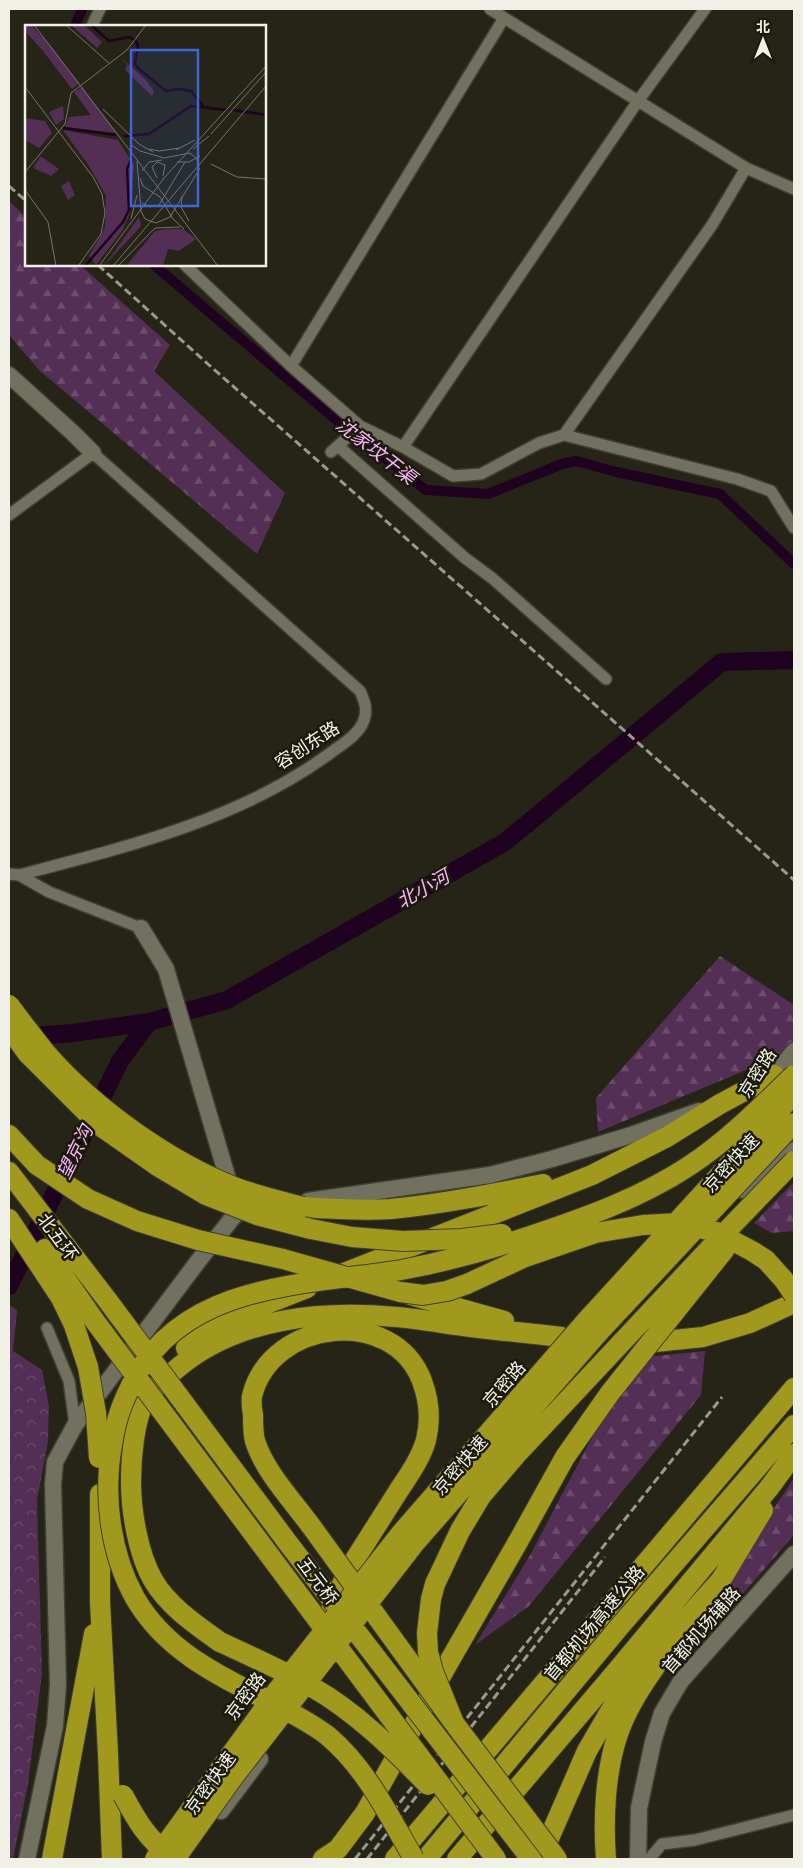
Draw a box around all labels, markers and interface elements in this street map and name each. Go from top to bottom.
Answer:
north arrow [738,15,788,65]
text: 北 [756,17,770,37]
inset map [25,25,266,266]
water label: 沈家坟干渠 [330,411,424,493]
street label: 容创东路 [270,715,344,775]
water label: 北小河 [392,861,458,915]
street label: 京密路 [732,1043,782,1103]
water label: 望京沟 [50,1119,101,1184]
street label: 京密快速 [697,1128,765,1198]
street label: 北五环 [32,1208,84,1266]
street label: 京密路 [477,1355,531,1413]
street label: 京密快速 [427,1430,493,1500]
street label: 五元桥 [292,1552,344,1610]
street label: 首都机场高速公路 [538,1560,650,1686]
street label: 首都机场辅路 [656,1581,746,1679]
street label: 京密路 [219,1667,271,1725]
street label: 京密快速 [179,1747,241,1819]

